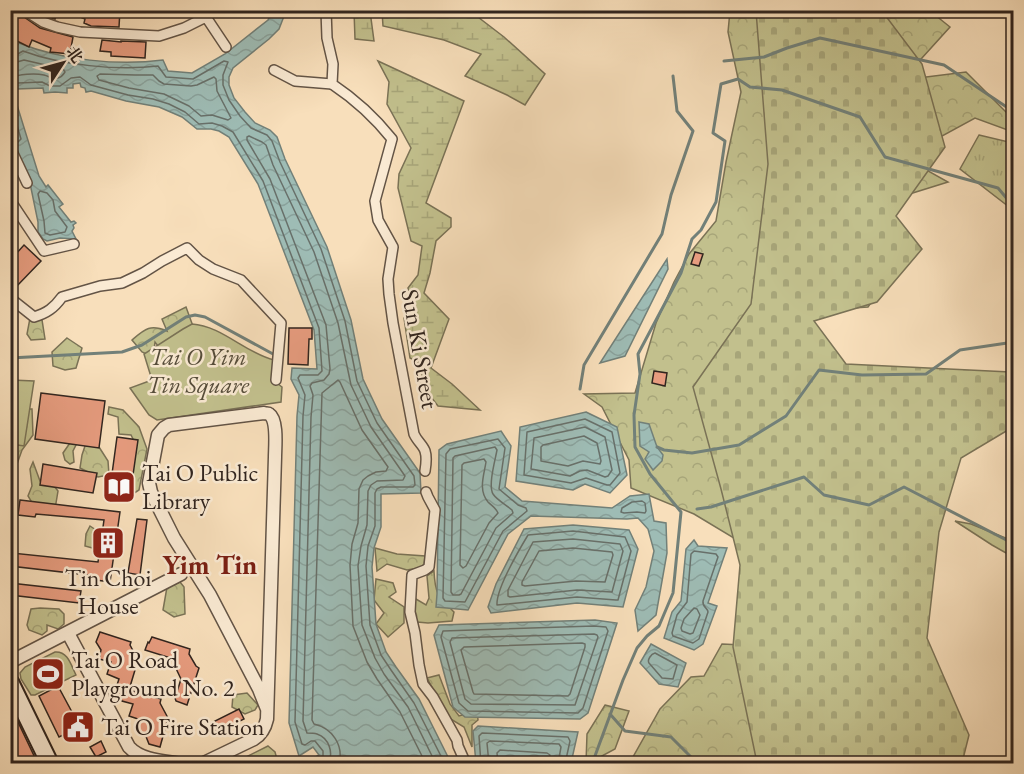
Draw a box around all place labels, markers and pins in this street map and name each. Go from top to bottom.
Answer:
place label: Tai O Public Library [142,457,258,516]
library icon: Tai O Public Library [101,469,137,505]
building icon: Tin Choi House [90,525,126,561]
place label: Tin Choi House [65,562,151,621]
place label: Tai O Road Playground No. 2 [71,644,235,703]
sports icon: Tai O Road Playground No. 2 [30,656,66,692]
public building icon: Tai O Fire Station [60,709,96,745]
place label: Tai O Fire Station [101,711,265,742]

